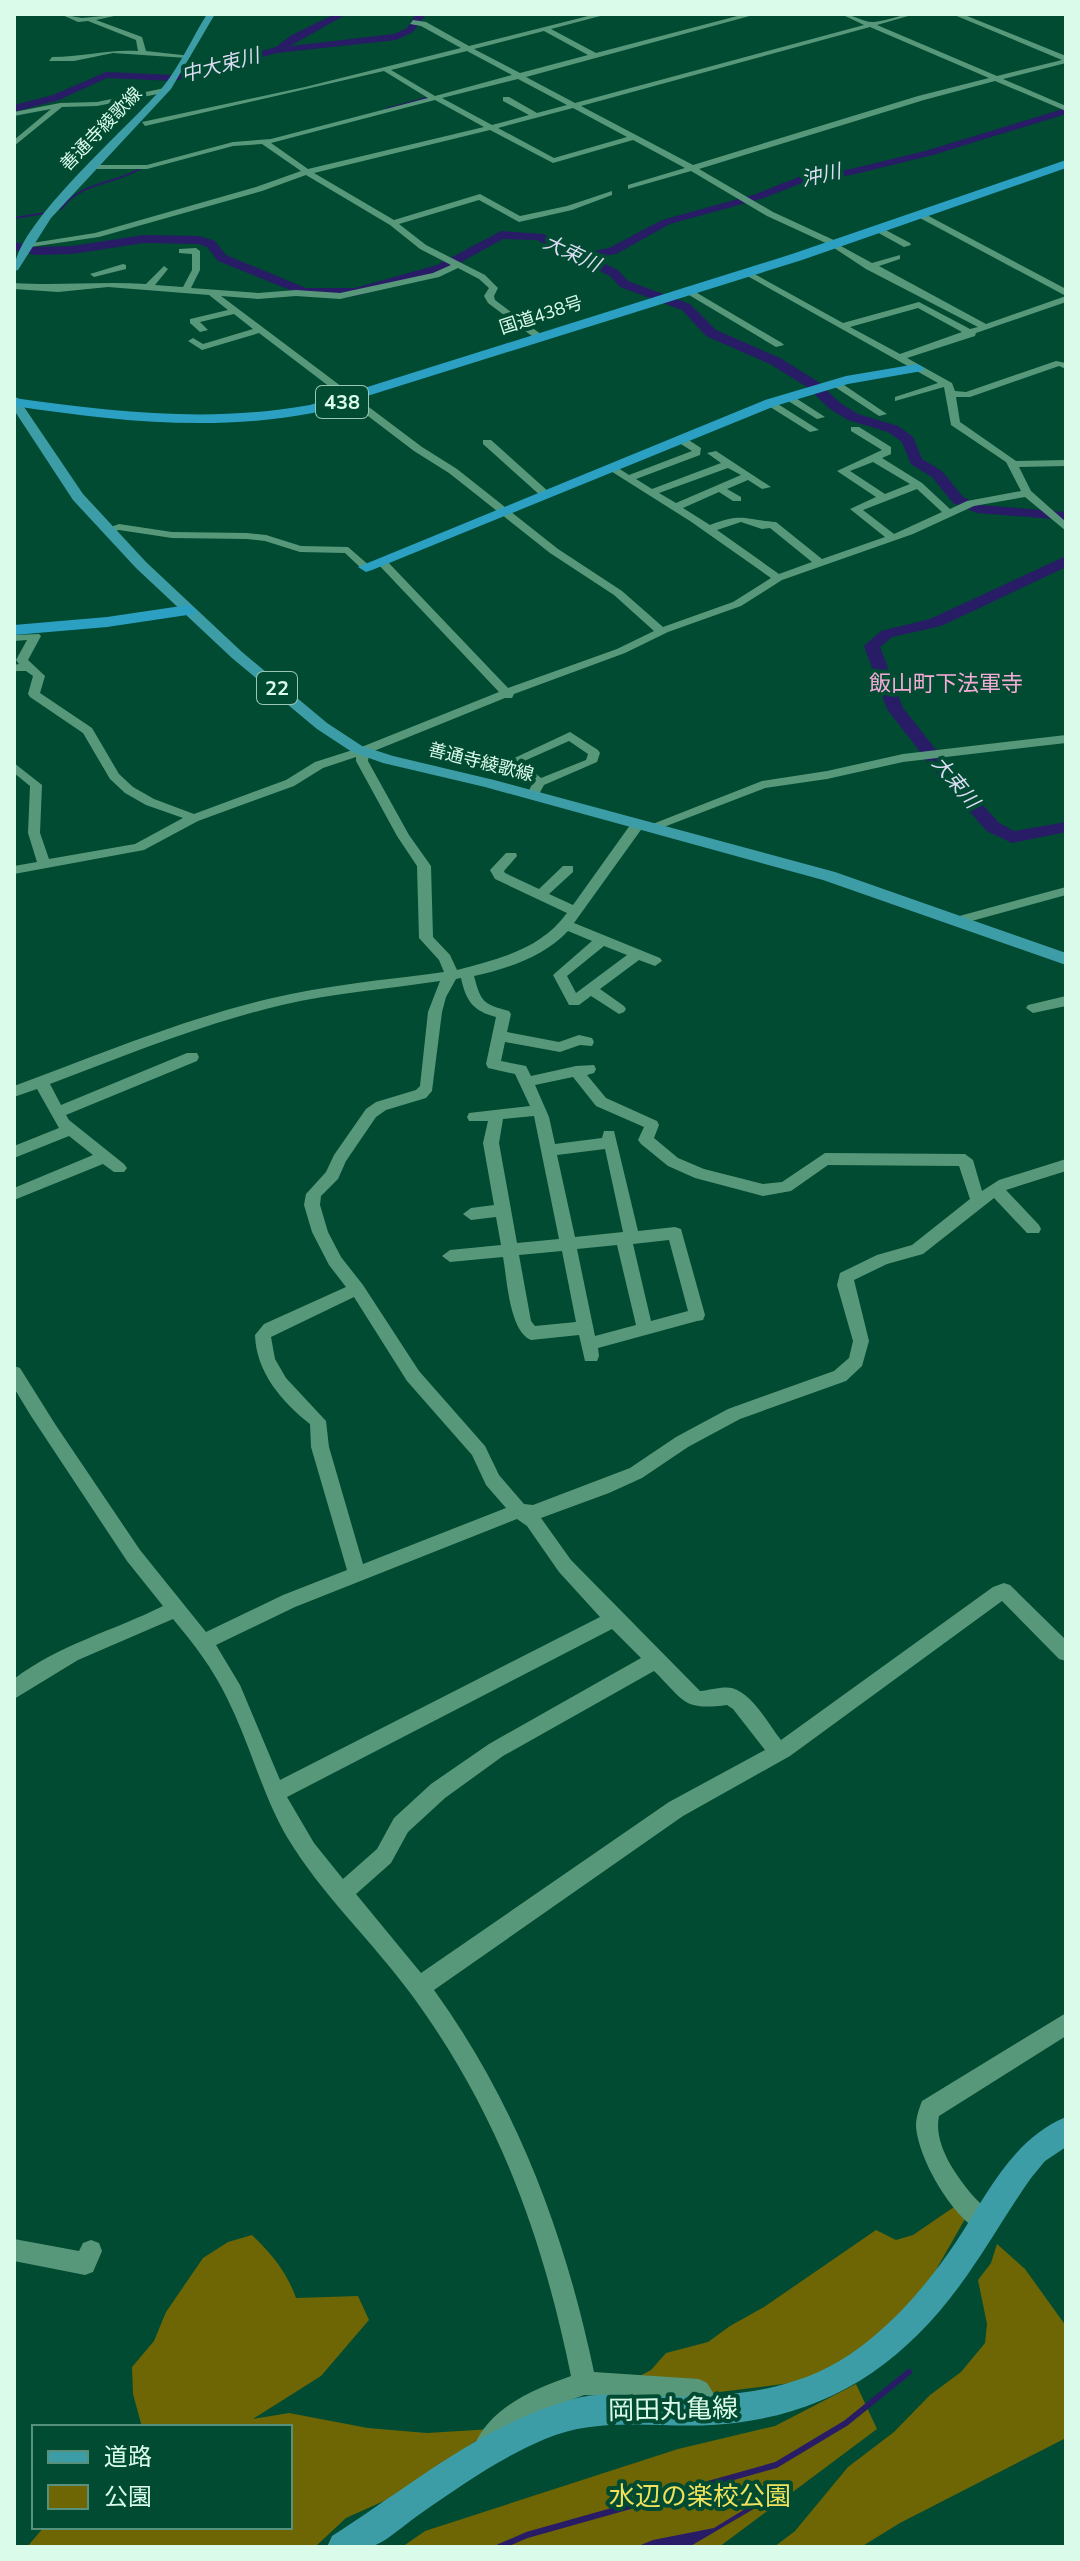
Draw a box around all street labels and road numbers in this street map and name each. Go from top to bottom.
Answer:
street label: 善通寺綾歌線 [55,82,147,176]
street label: 国道438号 [496,290,586,340]
road number: 438 [316,386,368,418]
road number: 22 [257,672,297,704]
street label: 善通寺綾歌線 [426,737,536,787]
street label: 岡田丸亀線 [608,2391,738,2428]

